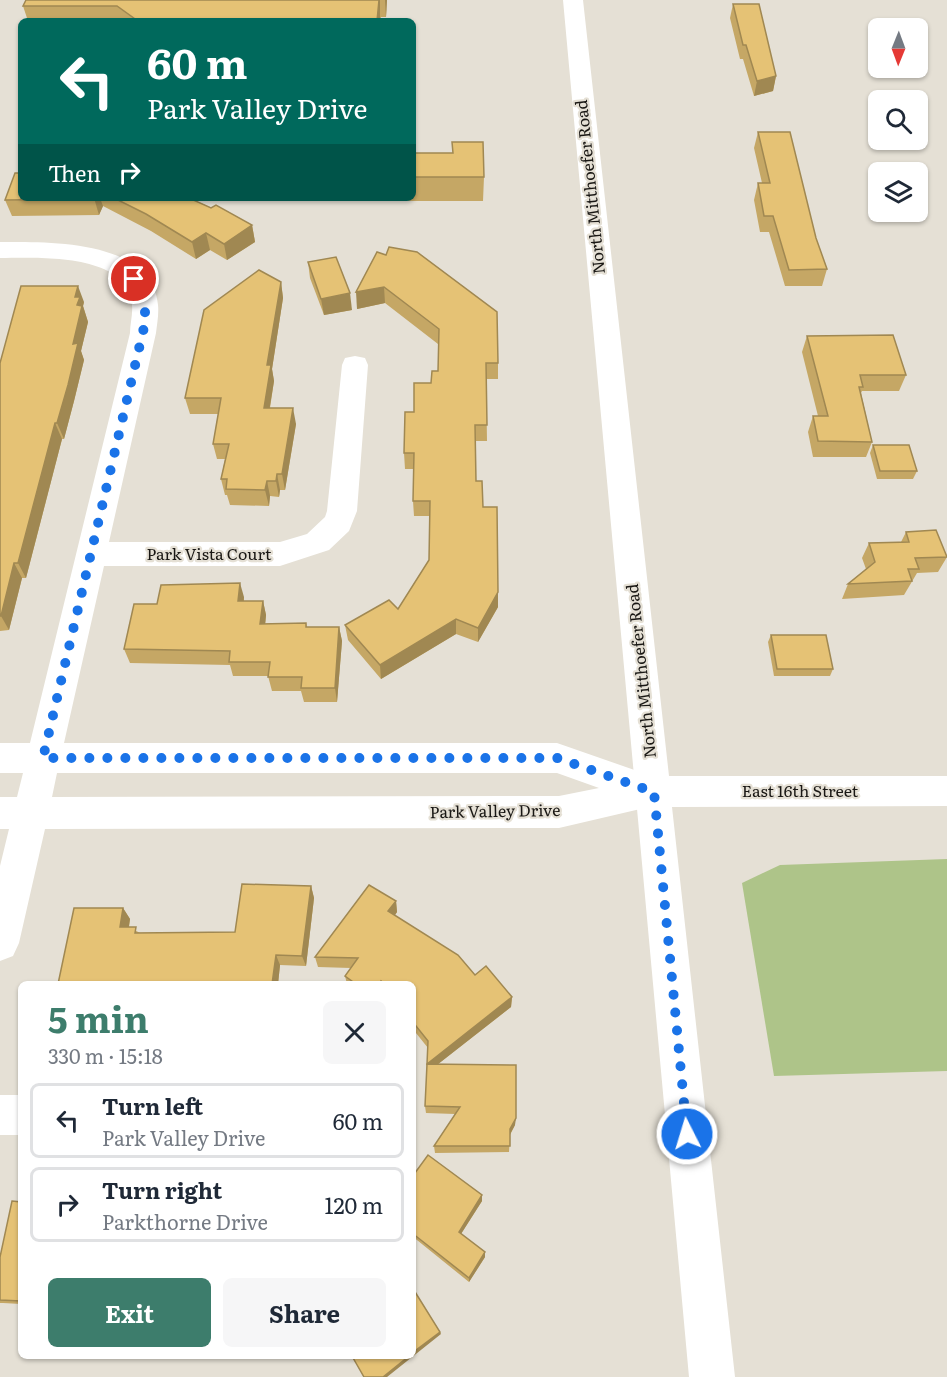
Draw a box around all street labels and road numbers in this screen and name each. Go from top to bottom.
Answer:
street label: North Mitthoefer Road [568,99,610,275]
street label: Park Vista Court [146,541,272,565]
street label: North Mitthoefer Road [619,583,661,759]
street label: East 16th Street [742,778,859,802]
street label: Park Valley Drive [429,797,561,823]

